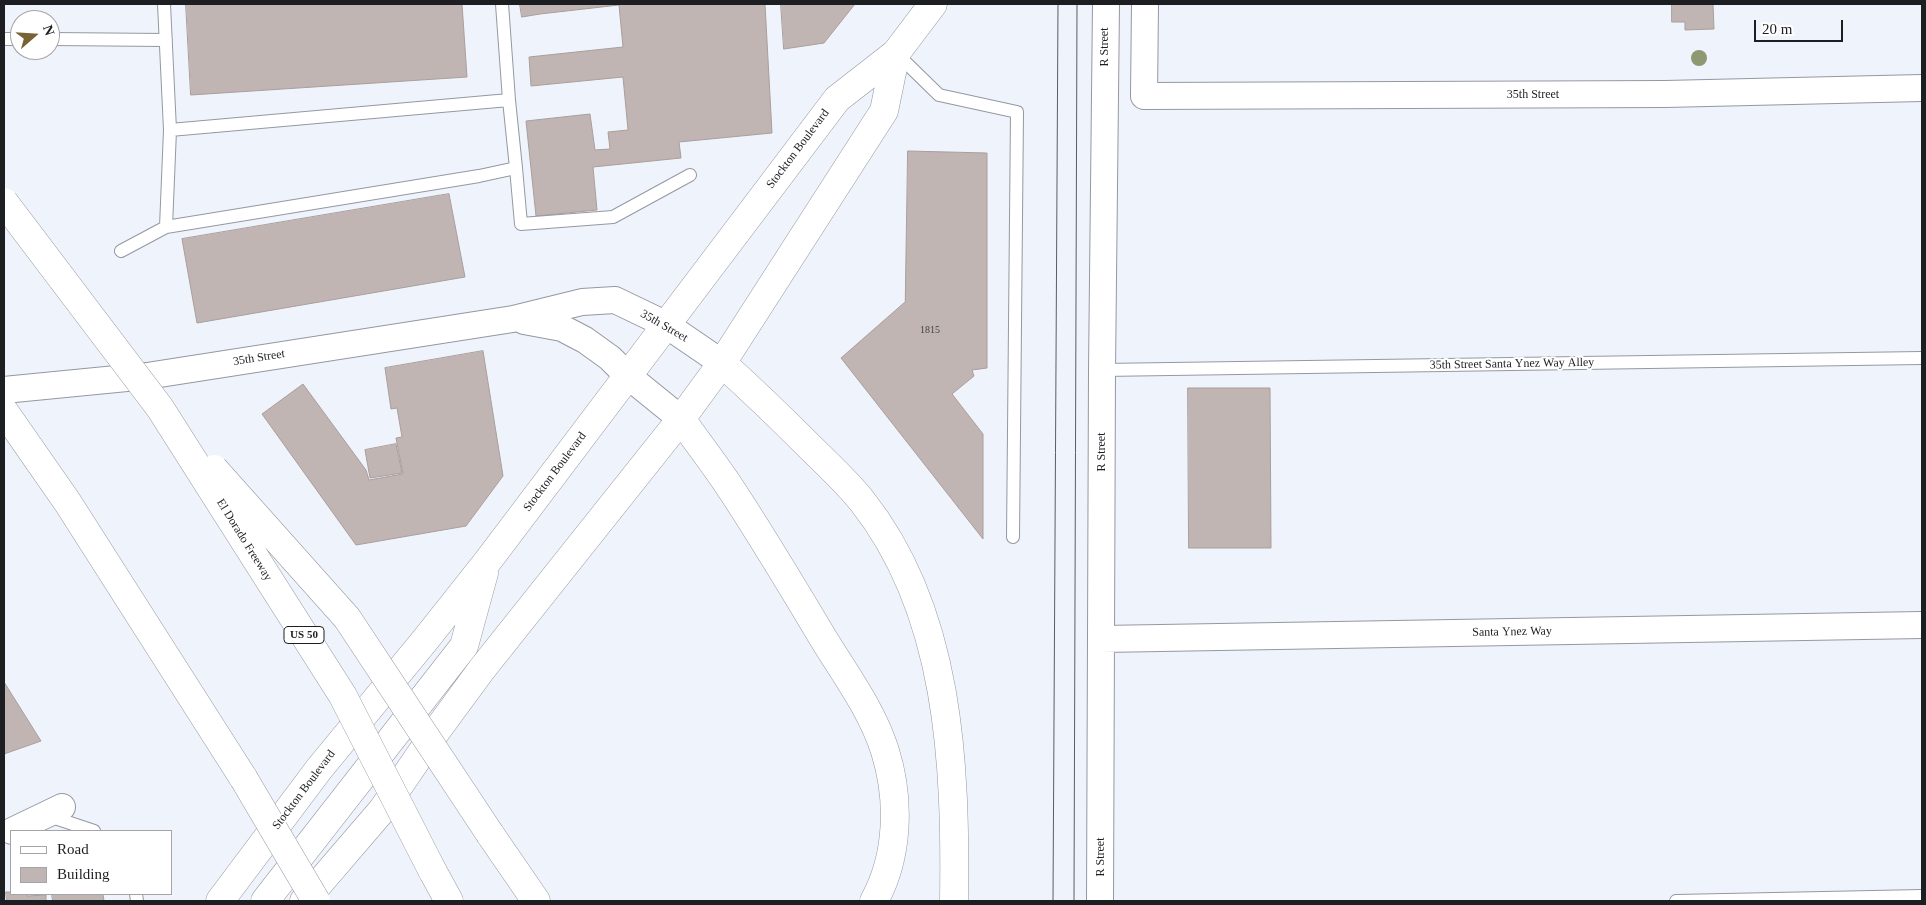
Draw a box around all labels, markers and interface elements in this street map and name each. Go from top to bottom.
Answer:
north arrow [10,10,60,60]
scale bar [1756,10,1845,42]
text: 20 m [1762,21,1792,37]
text: N [40,23,57,38]
street label: R Street [1098,28,1112,66]
street label: 35th Street [1507,88,1559,102]
street label: Stockton Boulevard [763,106,833,192]
street label: 35th Street [638,307,690,345]
house number: 1815 [920,324,940,336]
street label: 35th Street [232,347,286,369]
street label: 35th Street Santa Ynez Way Alley [1430,355,1594,373]
street label: Stockton Boulevard [520,429,590,515]
street label: R Street [1095,433,1109,471]
street label: El Dorado Freeway [213,496,275,584]
street label: Santa Ynez Way [1472,624,1552,640]
road number: US 50 [284,626,324,644]
street label: Stockton Boulevard [269,747,339,833]
legend [10,830,172,895]
street label: R Street [1094,838,1108,876]
text: Road [57,841,89,857]
text: Building [57,866,110,882]

